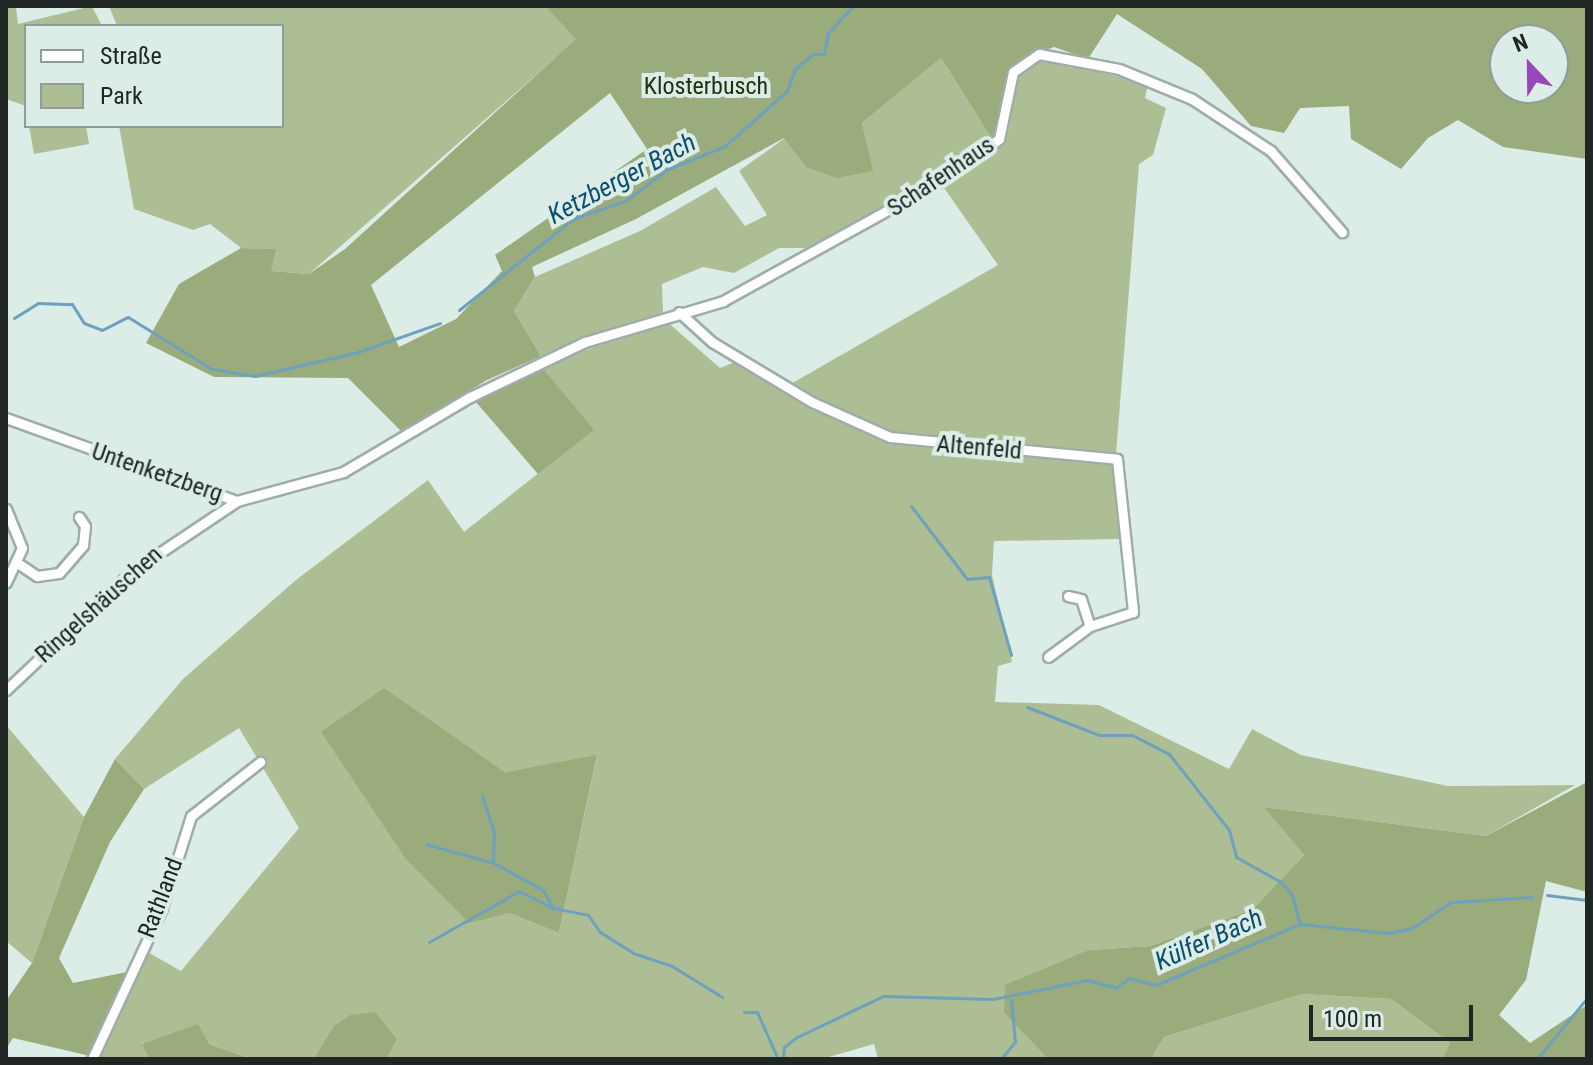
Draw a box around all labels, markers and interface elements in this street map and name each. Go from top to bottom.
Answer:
legend [24,24,284,128]
north arrow [1489,24,1569,104]
text: N [1510,29,1531,57]
text: Straße [100,42,162,70]
park label: Klosterbusch [644,73,768,101]
text: Park [100,82,143,110]
water label: Ketzberger Bach [543,127,701,231]
street label: Schafenhaus [882,131,1000,223]
street label: Altenfeld [935,430,1023,466]
street label: Untenketzberg [88,437,226,509]
street label: Ringelshäuschen [30,541,168,669]
street label: Rathland [133,854,189,942]
water label: Külfer Bach [1150,903,1268,977]
scale bar [1313,989,1477,1039]
text: 100 m [1323,1005,1382,1033]

